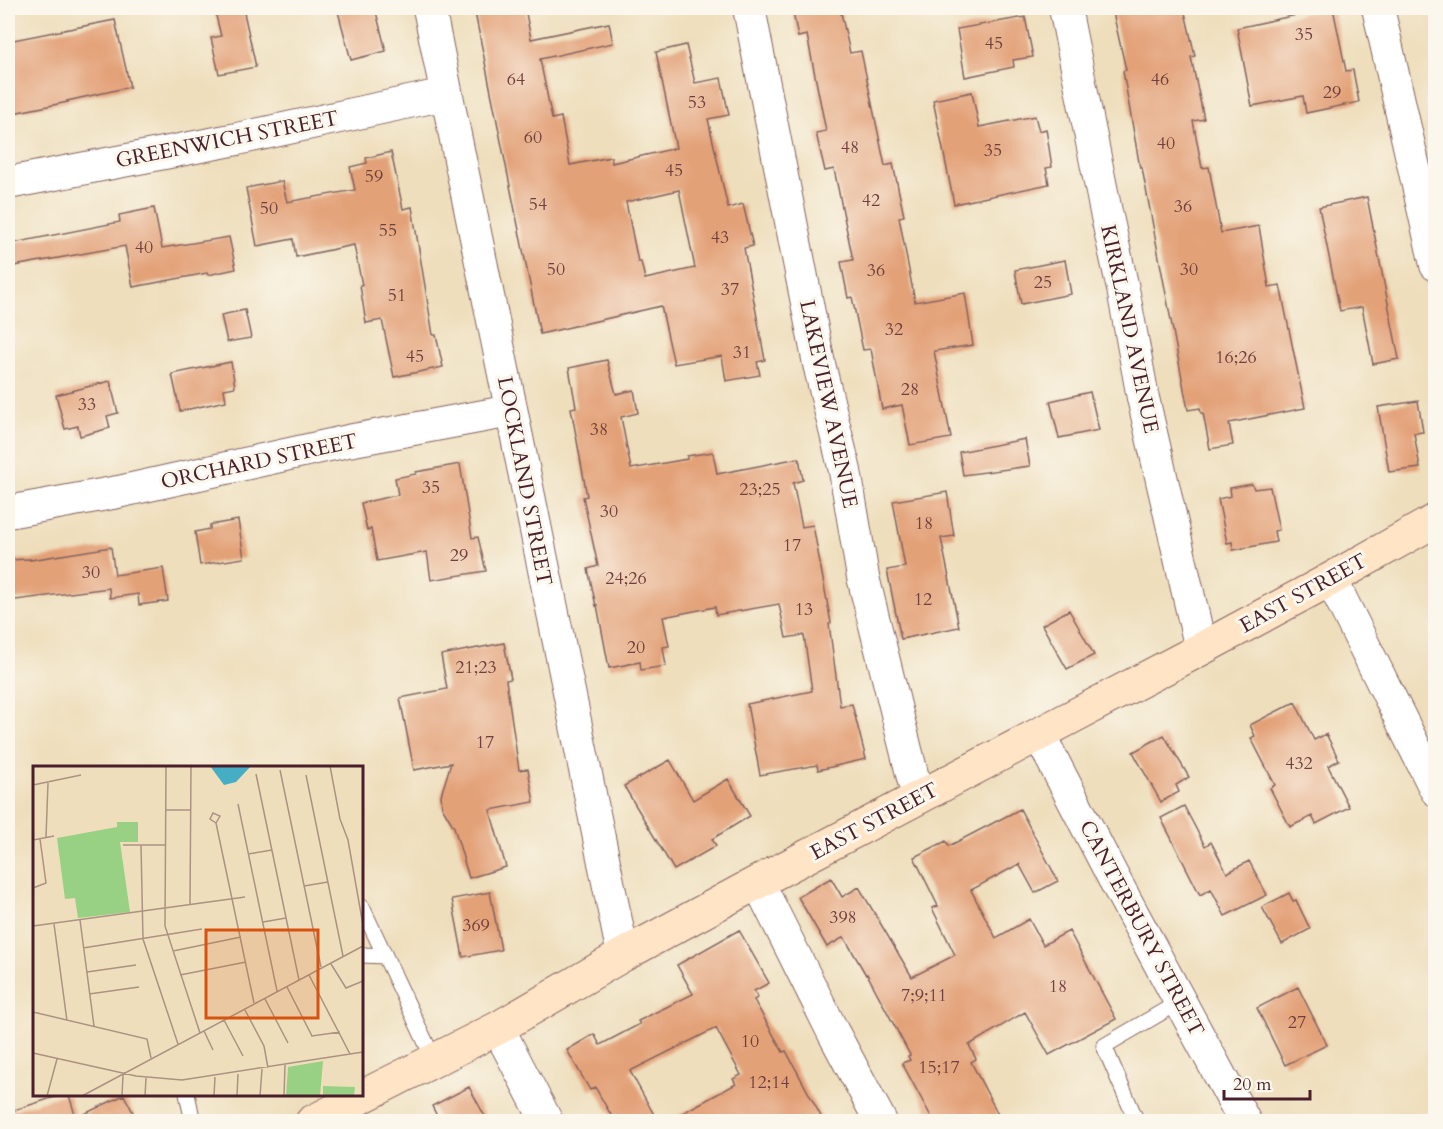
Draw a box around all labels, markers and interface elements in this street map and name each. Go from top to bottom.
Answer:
house number: 35 [1295,22,1313,47]
house number: 45 [985,31,1003,56]
house number: 64 [507,67,525,92]
house number: 46 [1151,67,1169,92]
house number: 29 [1323,80,1341,105]
house number: 53 [688,90,706,115]
street label: GREENWICH STREET [113,104,341,175]
house number: 60 [524,125,542,150]
house number: 40 [1157,131,1175,156]
house number: 48 [841,135,859,160]
house number: 35 [984,138,1002,163]
house number: 45 [665,158,683,183]
house number: 59 [365,164,383,189]
house number: 42 [862,188,880,213]
house number: 54 [529,192,547,217]
house number: 36 [1174,194,1192,219]
house number: 50 [260,196,278,221]
house number: 55 [379,218,397,243]
street label: KIRKLAND AVENUE [1093,222,1166,436]
house number: 43 [711,225,729,250]
house number: 40 [135,235,153,260]
house number: 50 [547,257,565,282]
house number: 30 [1180,257,1198,282]
house number: 36 [867,258,885,283]
house number: 25 [1034,270,1052,295]
house number: 37 [721,277,739,302]
house number: 51 [388,283,406,308]
street label: LAKEVIEW AVENUE [792,297,865,511]
house number: 32 [885,317,903,342]
house number: 31 [733,340,751,365]
house number: 45 [406,344,424,369]
house number: 16;26 [1215,345,1257,370]
street label: LOCKLAND STREET [490,374,559,588]
house number: 28 [901,377,919,402]
house number: 33 [78,392,96,417]
house number: 38 [590,417,608,442]
street label: ORCHARD STREET [158,426,360,496]
house number: 35 [422,475,440,500]
house number: 23;25 [739,477,781,502]
house number: 30 [600,499,618,524]
house number: 18 [915,511,933,536]
house number: 17 [783,533,801,558]
house number: 29 [450,543,468,568]
street label: EAST STREET [1234,547,1372,640]
house number: 30 [82,560,100,585]
house number: 24;26 [605,566,647,591]
house number: 12 [914,587,932,612]
house number: 13 [795,597,813,622]
house number: 20 [627,635,645,660]
house number: 21;23 [455,655,497,680]
house number: 17 [476,730,494,755]
house number: 432 [1285,751,1313,776]
inset map [33,766,363,1096]
street label: EAST STREET [805,775,943,867]
street label: CANTERBURY STREET [1072,815,1211,1041]
house number: 398 [829,905,857,930]
house number: 369 [462,913,490,938]
house number: 18 [1049,974,1067,999]
house number: 7;9;11 [901,983,947,1008]
house number: 27 [1288,1010,1306,1035]
house number: 10 [741,1029,759,1054]
house number: 15;17 [918,1055,960,1080]
scale bar [1224,1063,1310,1101]
house number: 12;14 [748,1070,790,1095]
text: 20 m [1233,1072,1272,1097]

